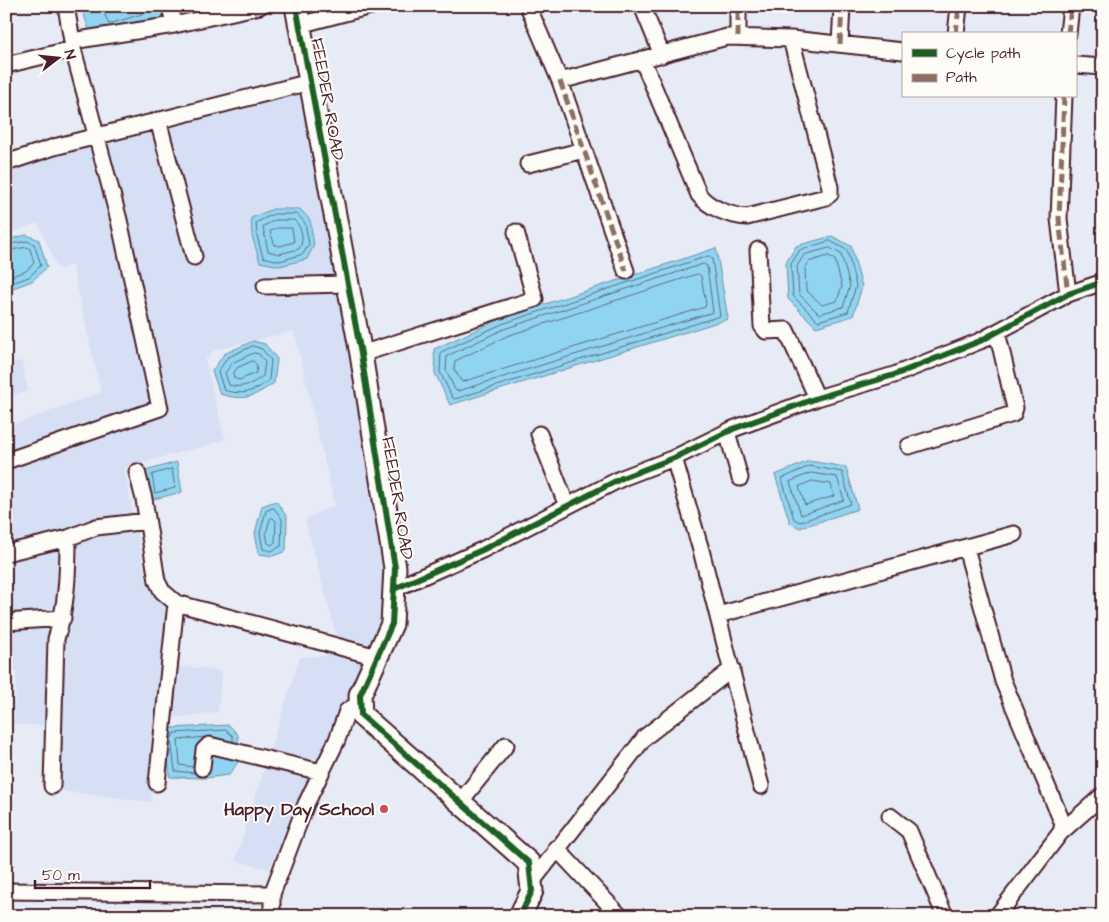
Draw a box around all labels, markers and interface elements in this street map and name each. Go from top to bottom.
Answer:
north arrow [32,32,82,82]
legend [902,32,1076,98]
street label: FEEDER ROAD [304,36,351,163]
text: Cycle path [946,43,1021,65]
text: N [59,48,80,62]
text: Path [946,67,977,88]
street label: FEEDER ROAD [375,435,420,562]
place label: Happy Day School [224,797,374,823]
marker: Happy Day School [378,803,390,815]
scale bar [35,857,150,889]
text: 50 m [42,865,80,886]

